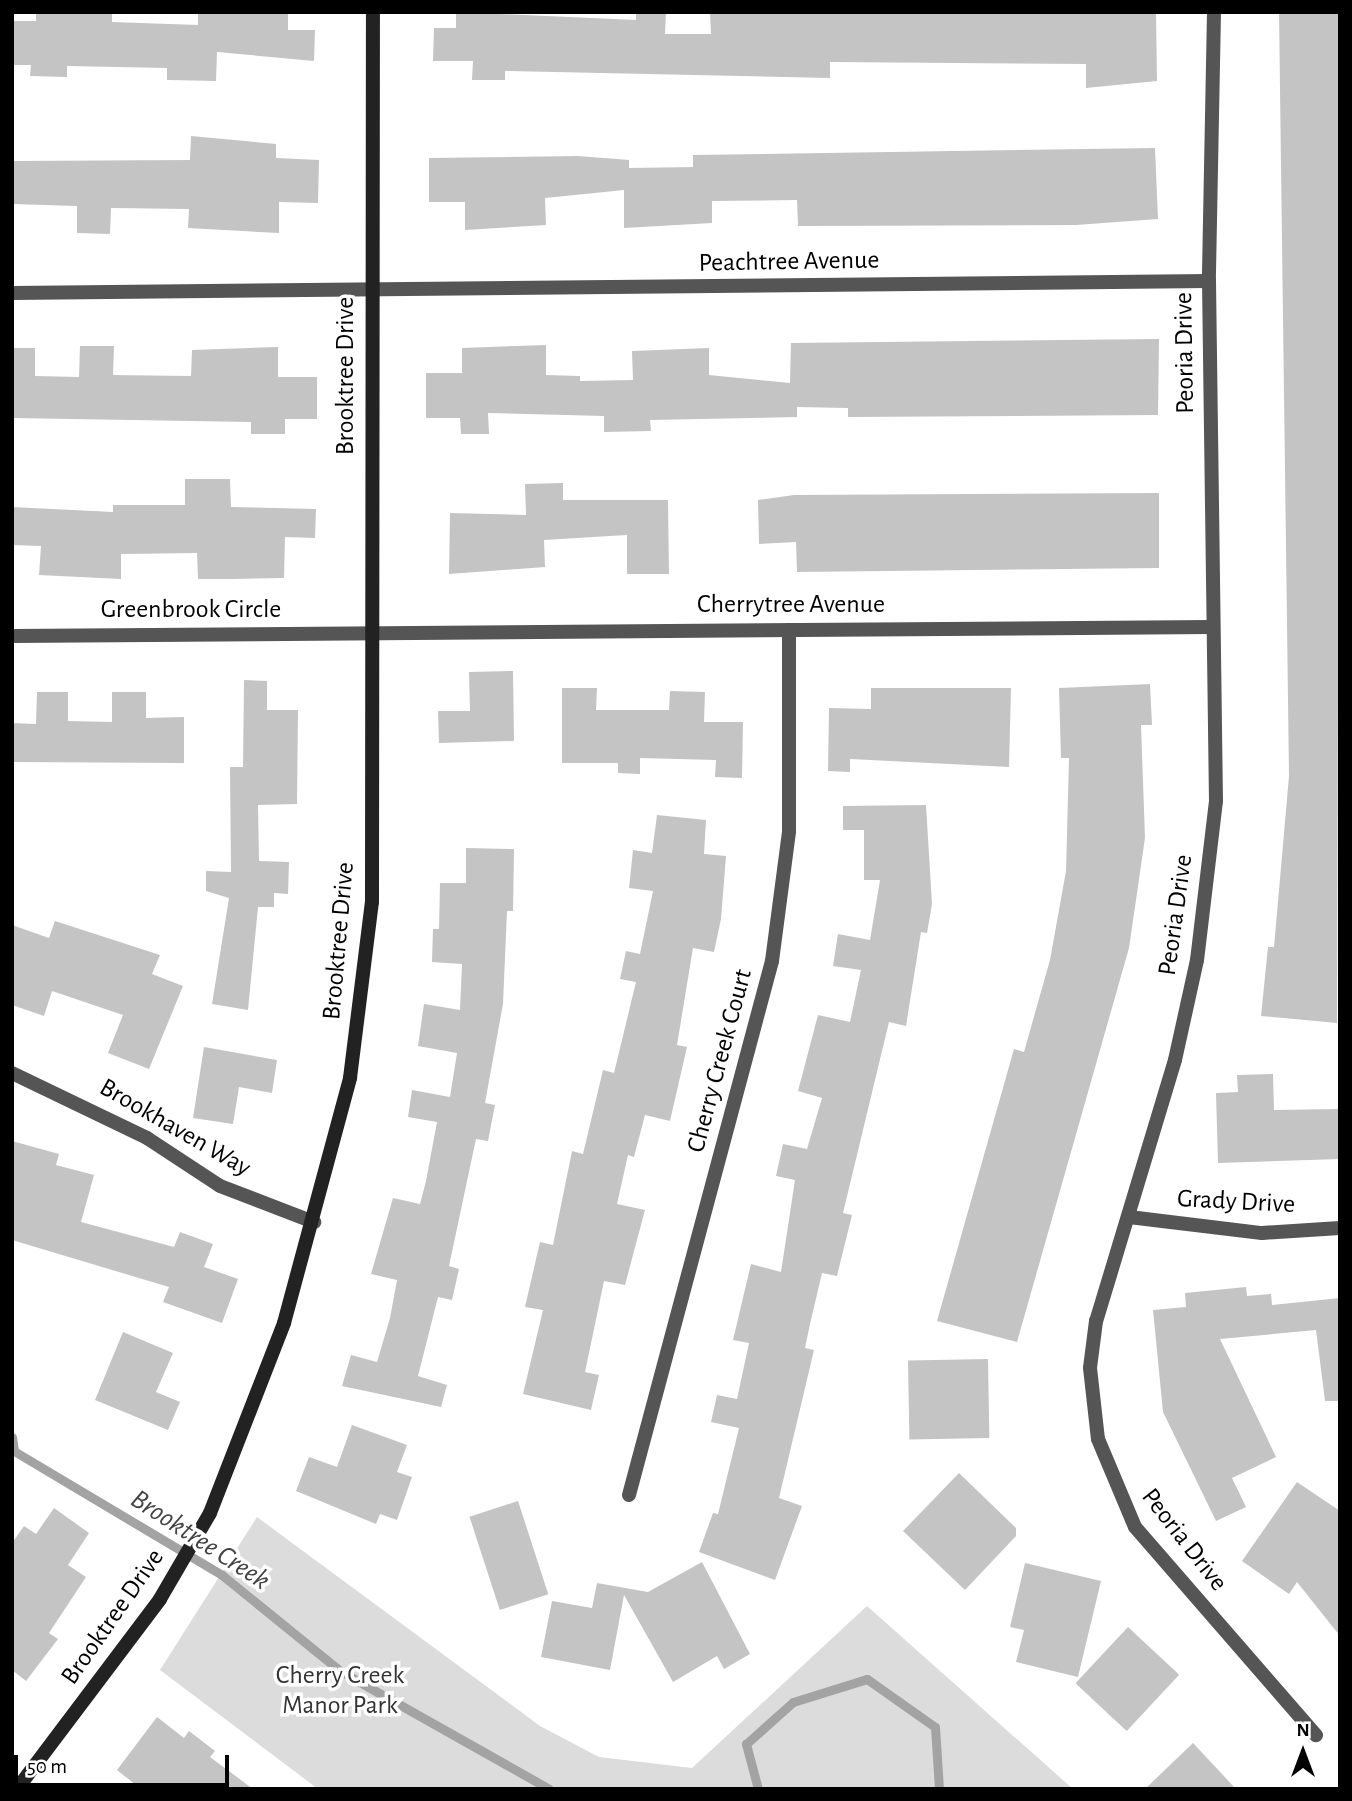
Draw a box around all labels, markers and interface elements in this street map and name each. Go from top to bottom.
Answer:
street label: Peachtree Avenue [698,245,880,279]
street label: Peoria Drive [1168,292,1202,414]
street label: Brooktree Drive [330,297,362,455]
street label: Cherrytree Avenue [697,589,885,621]
street label: Greenbrook Circle [101,594,281,626]
street label: Peoria Drive [1152,852,1200,978]
street label: Brooktree Drive [317,861,361,1021]
street label: Cherry Creek Court [681,966,759,1156]
street label: Brookhaven Way [94,1072,256,1184]
street label: Grady Drive [1176,1183,1296,1221]
street label: Peoria Drive [1134,1482,1234,1598]
water label: Brooktree Creek [124,1483,276,1597]
street label: Brooktree Drive [55,1543,171,1691]
park label: Cherry Creek Manor Park [276,1660,404,1722]
north arrow [1268,1717,1338,1787]
text: N [1296,1721,1310,1740]
scale bar [18,1742,233,1786]
text: 50 m [27,1756,67,1777]

